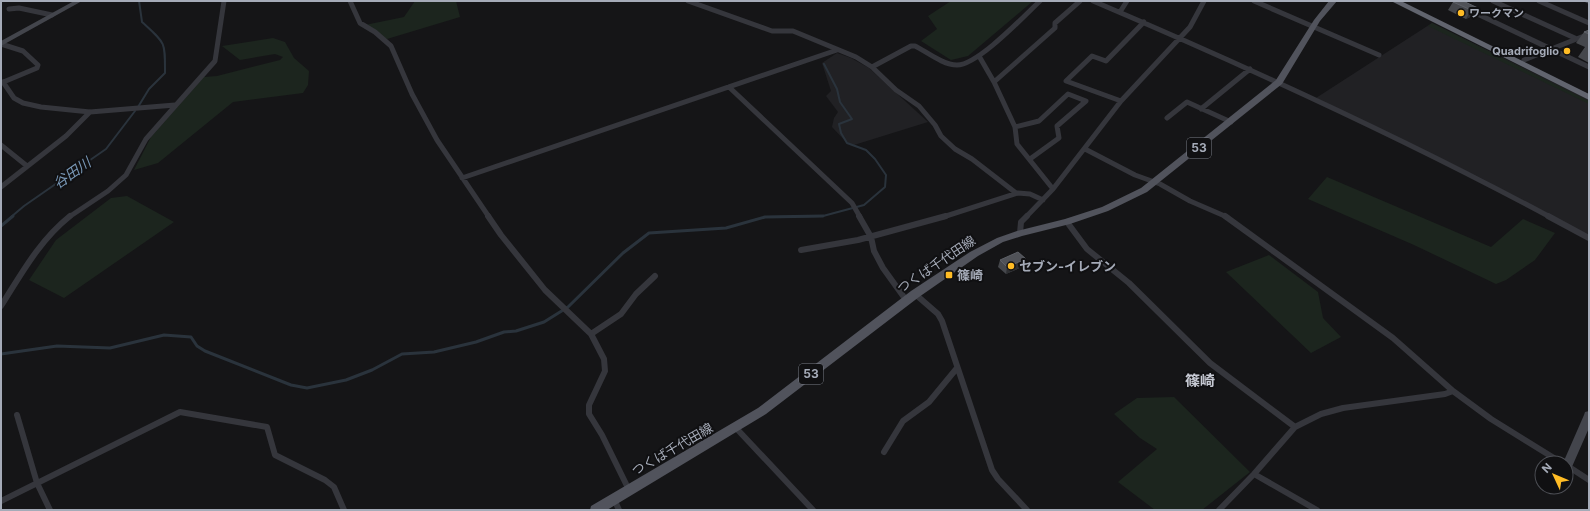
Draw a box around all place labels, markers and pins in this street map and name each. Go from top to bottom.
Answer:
place label: ワークマン [1469,6,1524,20]
marker: ワークマン [1456,8,1466,18]
place label: Quadrifoglio [1492,44,1559,58]
marker: Quadrifoglio [1562,46,1572,56]
place label: セブン-イレブン [1019,258,1116,274]
marker: セブン-イレブン [1006,261,1016,271]
place label: 篠崎 [957,267,983,283]
marker: 篠崎 [944,270,954,280]

